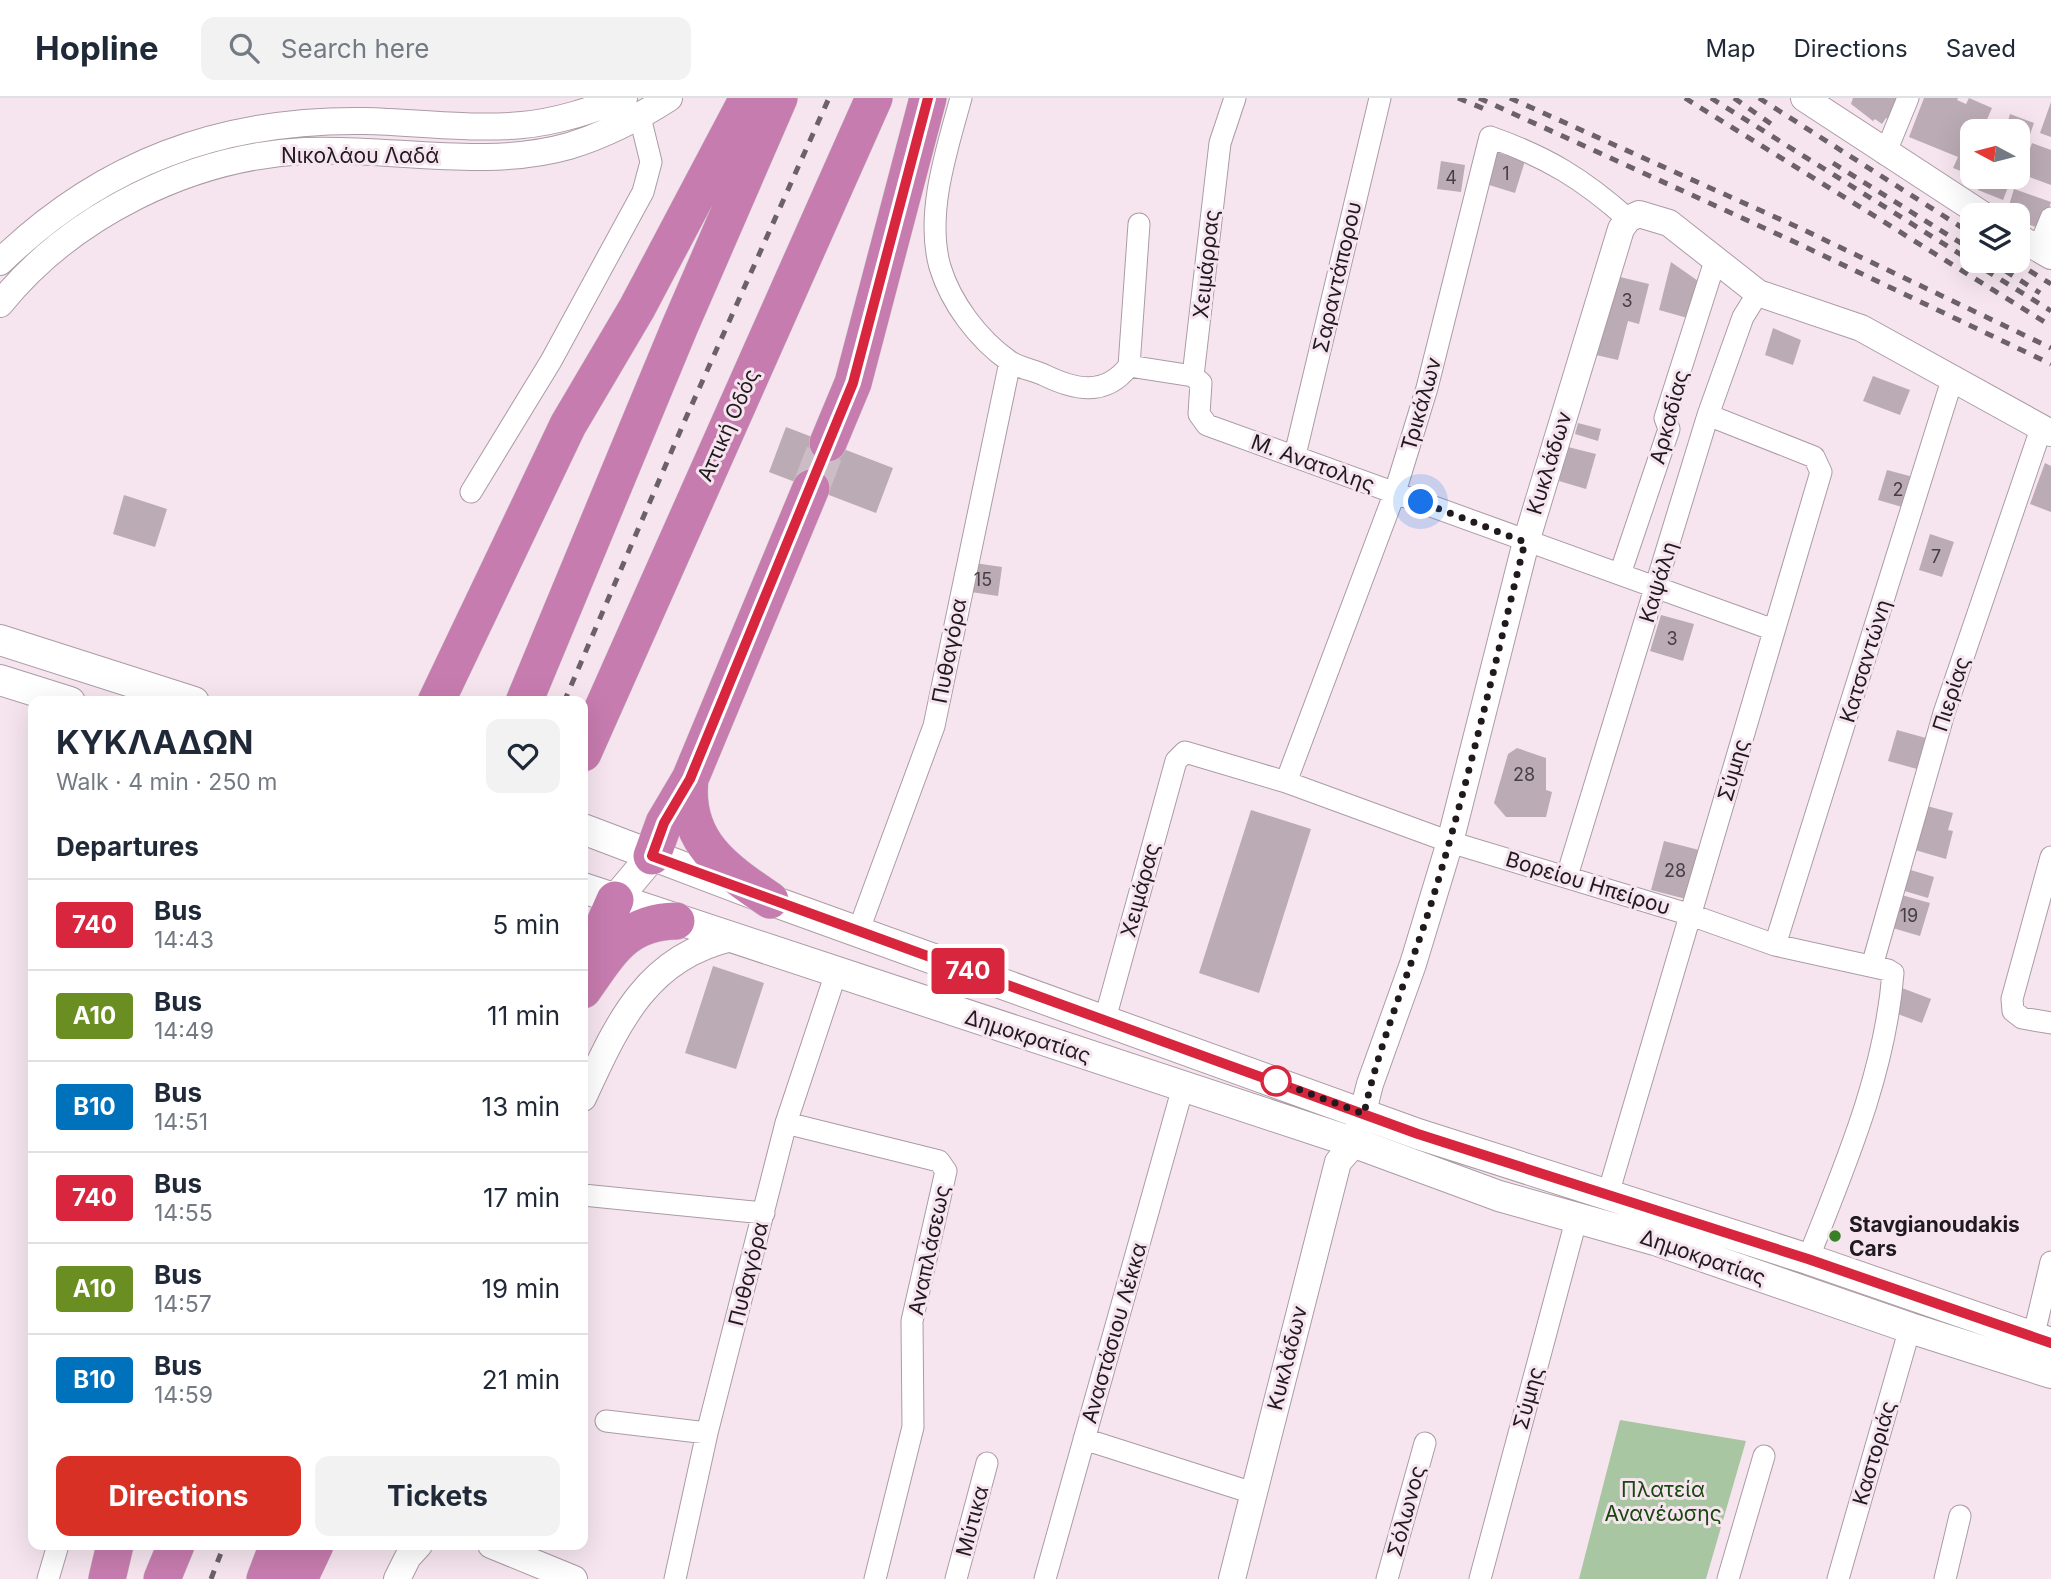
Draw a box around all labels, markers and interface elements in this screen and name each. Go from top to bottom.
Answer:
search box [201,17,691,80]
text: Hopline [35,28,159,68]
icon: search [225,29,263,67]
text: Search here [281,33,429,64]
text: Map [1706,34,1755,63]
text: Directions [1793,34,1908,63]
text: Saved [1946,34,2016,63]
north arrow [1960,119,2030,189]
map controls [1960,119,2030,273]
street label: Νικολάου Λαδά [281,143,439,168]
house number: 1 [1502,163,1510,184]
house number: 4 [1445,167,1457,188]
street label: Σαραντάπορου [1307,199,1367,355]
button: layers [1960,203,2030,273]
street label: Χειμάρρας [1188,208,1224,320]
house number: 3 [1621,290,1633,311]
street label: Τρικάλων [1396,354,1446,454]
street label: Αττική Οδός [692,365,764,485]
street label: Αρκαδίας [1644,367,1694,467]
street label: Κυκλάδων [1521,408,1577,518]
street label: Μ. Ανατολης [1248,429,1378,497]
house number: 2 [1893,479,1903,500]
your location [1403,484,1438,519]
street label: Καψάλη [1634,538,1682,626]
house number: 7 [1931,546,1941,567]
house number: 15 [974,569,992,590]
street label: Πυθαγόρα [927,596,971,706]
street label: Κατσαντώνη [1834,596,1896,726]
house number: 3 [1666,628,1678,649]
street label: Πιερίας [1927,653,1975,735]
button: heart [486,719,560,793]
text: ΚΥΚΛΑΔΩΝ [56,722,253,762]
street label: Σύμης [1712,736,1754,804]
house number: 28 [1513,764,1535,785]
text: Walk · 4 min · 250 m [56,768,278,796]
text: Departures [56,831,199,862]
street label: Χειμάρας [1115,840,1165,940]
street label: Βορείου Ηπείρου [1503,846,1673,920]
house number: 28 [1664,860,1686,881]
text: Bus [154,895,202,926]
house number: 19 [1900,905,1918,926]
text: 5 min [492,909,560,940]
text: 740 [72,910,117,939]
text: 14:43 [154,926,214,954]
line badge: 740 [928,948,1008,994]
text: 740 [946,956,990,985]
text: Bus [154,986,202,1017]
text: 11 min [487,1000,560,1031]
text: Α10 [73,1001,116,1030]
street label: Δημοκρατίας [962,1004,1094,1068]
text: 14:49 [154,1017,214,1045]
unlabelled marker [1261,1066,1291,1096]
text: Bus [154,1077,202,1108]
text: 13 min [482,1091,560,1122]
text: Β10 [73,1092,116,1121]
text: 14:51 [154,1108,208,1136]
text: Bus [154,1168,202,1199]
text: 17 min [483,1182,560,1213]
text: 740 [72,1183,117,1212]
street label: Αναπλάσεως [903,1183,955,1317]
text: 14:55 [154,1199,213,1227]
place label: Stavgianoudakis Cars [1849,1212,2020,1261]
street label: Πυθαγόρα [723,1219,773,1329]
street label: Δημοκρατίας [1637,1224,1769,1290]
marker: Stavgianoudakis Cars [1827,1228,1843,1244]
street label: Αναστάσιου Λέκκα [1076,1240,1152,1426]
text: Bus [154,1259,202,1290]
text: 19 min [482,1273,560,1304]
text: Α10 [73,1274,116,1303]
text: 14:57 [154,1290,212,1318]
street label: Κυκλάδων [1262,1303,1312,1413]
text: Bus [154,1350,202,1381]
text: 21 min [482,1364,560,1395]
street label: Σύμης [1508,1364,1548,1432]
text: Β10 [73,1365,116,1394]
text: 14:59 [154,1381,213,1409]
street label: Καστοριάς [1847,1398,1901,1508]
button: Directions [56,1456,301,1536]
button: Tickets [315,1456,560,1536]
street label: Σόλωνος [1382,1463,1430,1559]
park label: Πλατεία Ανανέωσης [1604,1477,1722,1526]
street label: Μύτικα [951,1483,993,1559]

